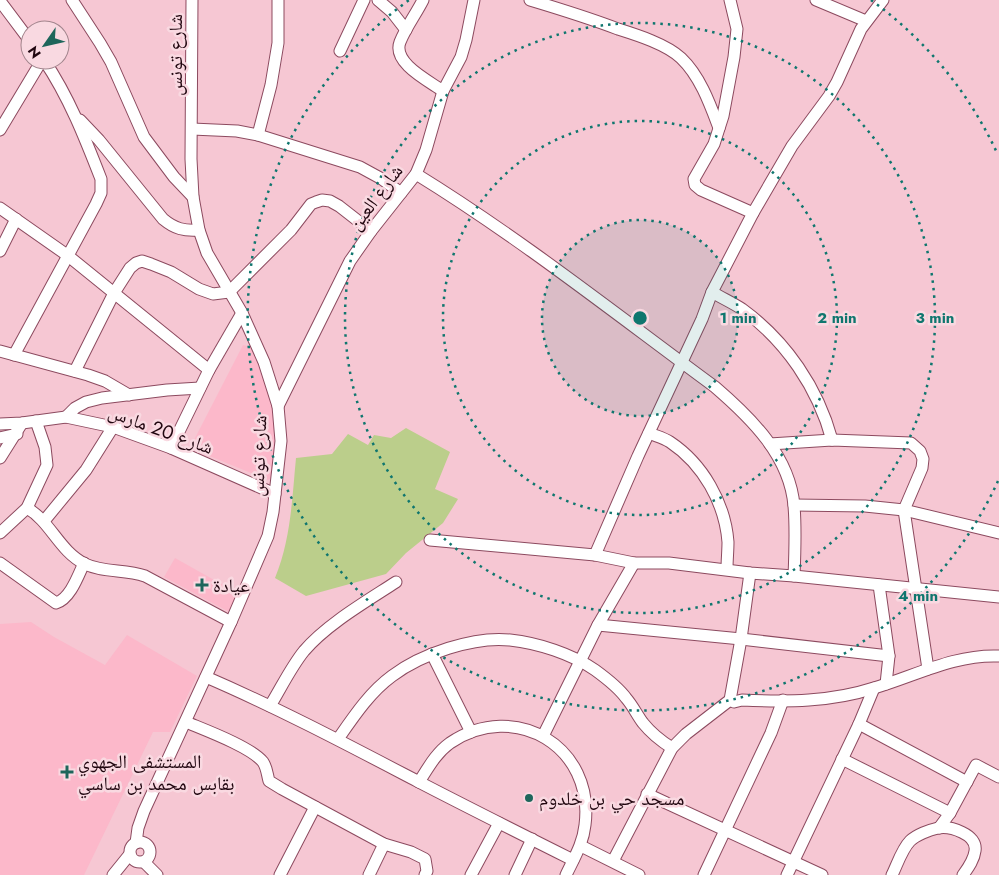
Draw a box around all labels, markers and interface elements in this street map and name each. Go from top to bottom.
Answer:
street label: شارع تونس [162,14,189,96]
north arrow [20,20,70,70]
text: N [23,42,46,62]
street label: شارع العين [342,159,409,236]
text: 1 min [719,307,757,329]
text: 2 min [817,307,857,329]
text: 3 min [916,307,954,329]
centre of rings [631,309,649,327]
street label: شارع 20 مارس [105,398,217,461]
street label: شارع تونس [244,415,273,497]
place label: عيادة [213,572,250,599]
marker: عيادة [195,578,209,592]
text: 4 min [898,585,938,607]
place label: المستشفى الجهوي بقابس محمد بن ساسي [78,748,234,799]
marker: المستشفى الجهوي بقابس محمد بن ساسي [60,765,74,779]
place label: مسجد حي بن خلدوم [539,785,684,814]
marker: مسجد حي بن خلدوم [523,792,535,804]

